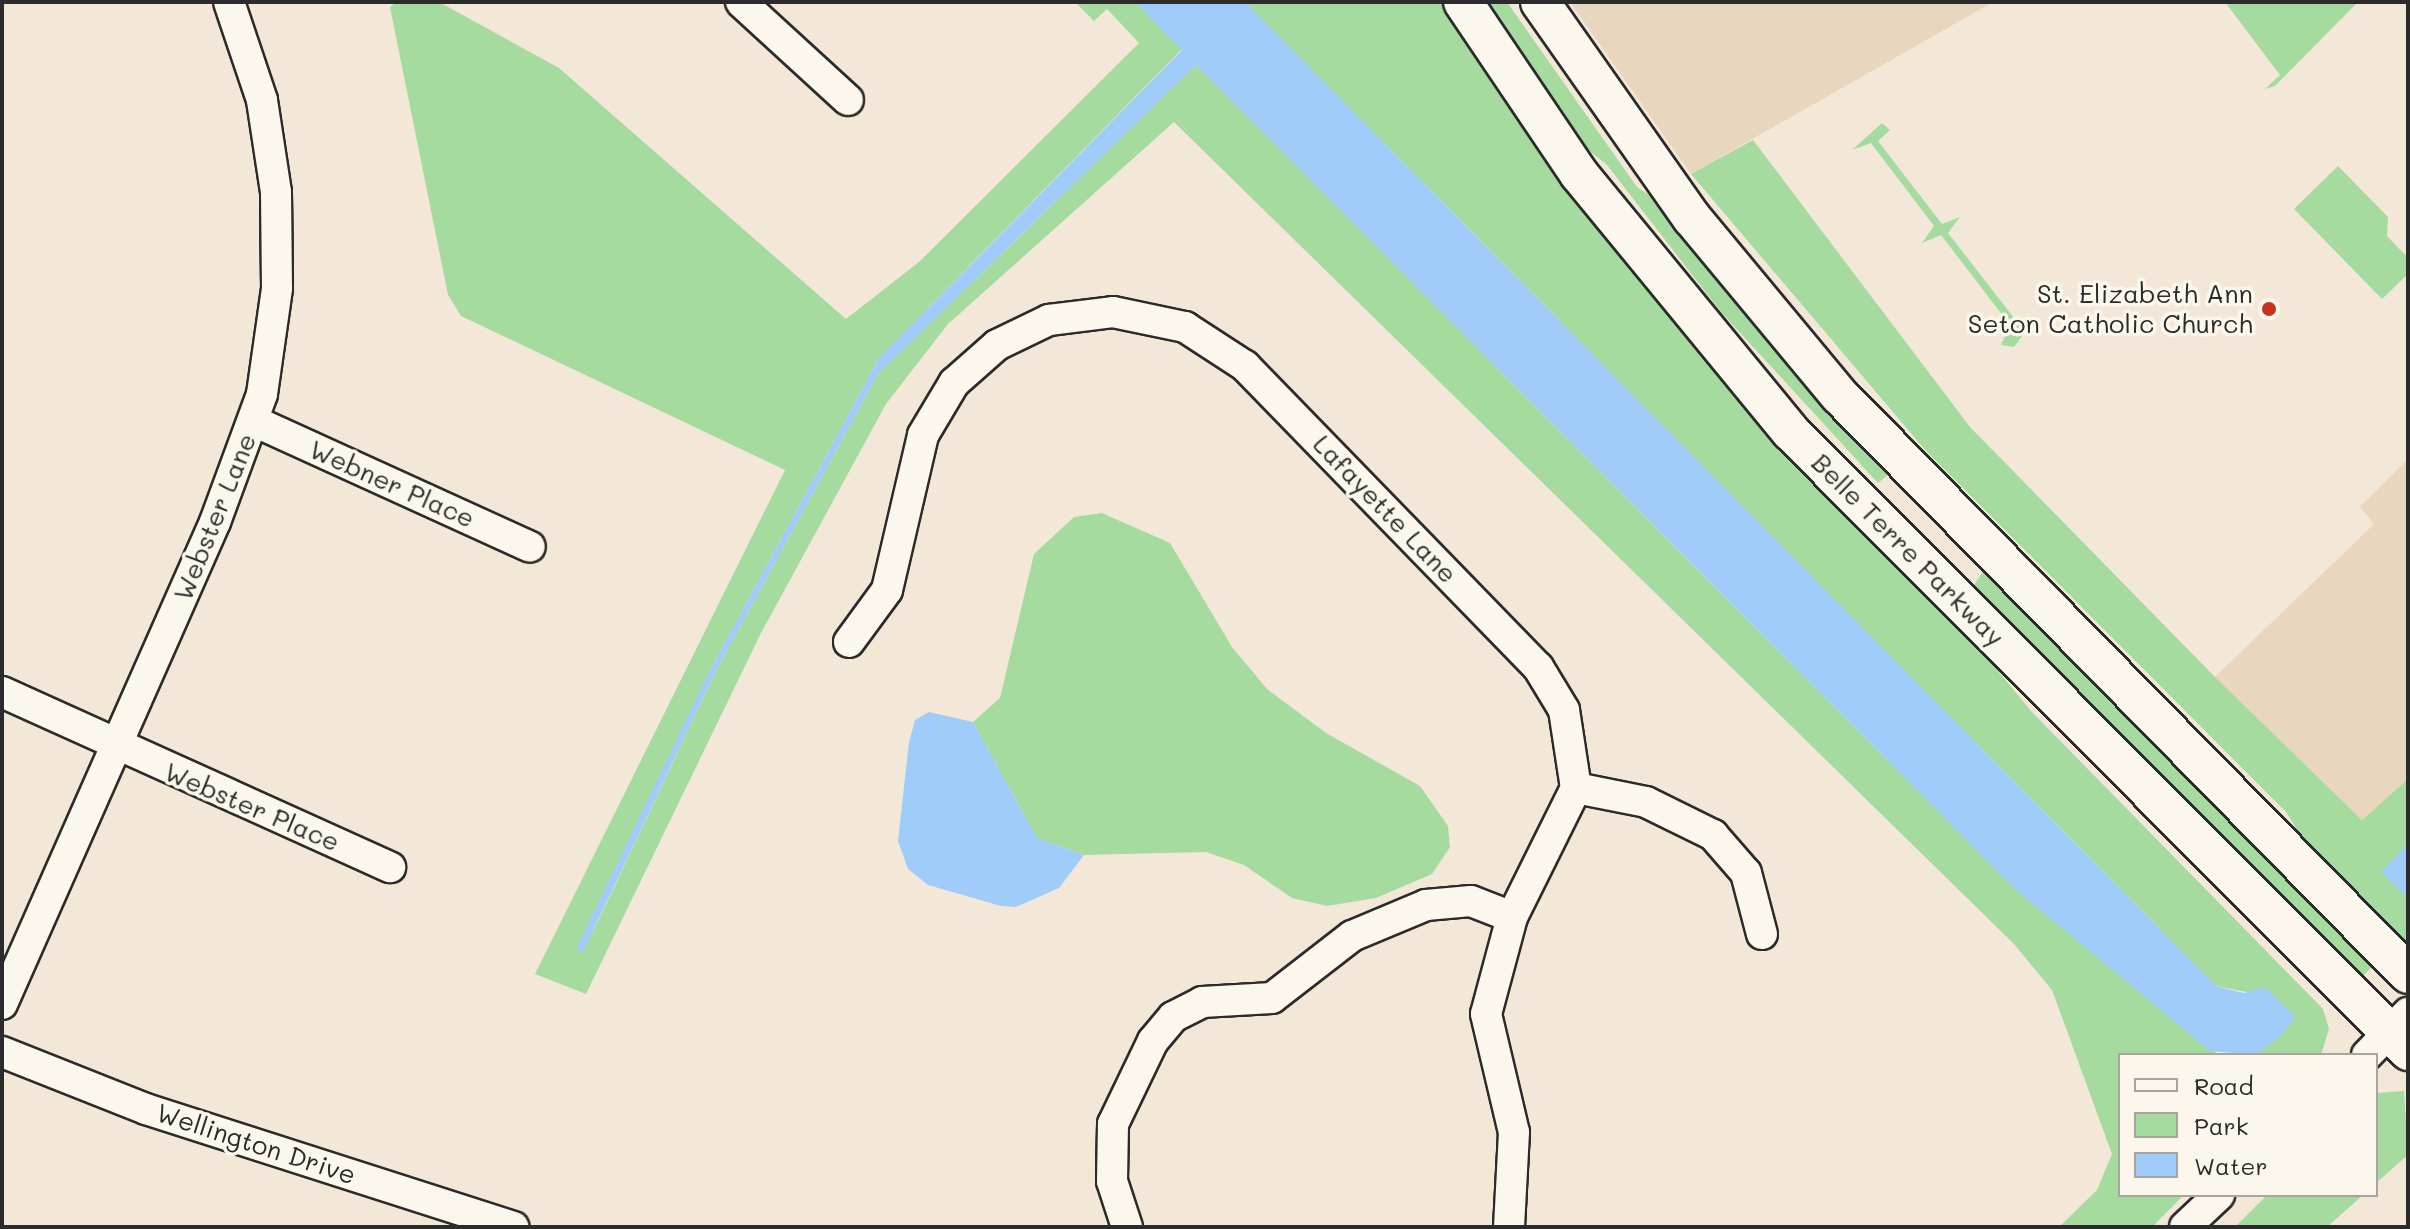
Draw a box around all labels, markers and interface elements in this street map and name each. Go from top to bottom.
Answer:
place label: St. Elizabeth Ann Seton Catholic Church [1968,278,2253,340]
marker: St. Elizabeth Ann Seton Catholic Church [2260,300,2278,318]
street label: Webster Lane [167,429,263,605]
street label: Lafayette Lane [1307,429,1463,589]
street label: Webner Place [305,434,479,534]
street label: Belle Terre Parkway [1805,447,2011,653]
street label: Webster Place [160,756,344,858]
legend [2118,1053,2378,1197]
text: Road [2194,1070,2254,1101]
street label: Wellington Drive [152,1097,360,1191]
text: Park [2194,1110,2248,1141]
text: Water [2194,1150,2268,1181]

